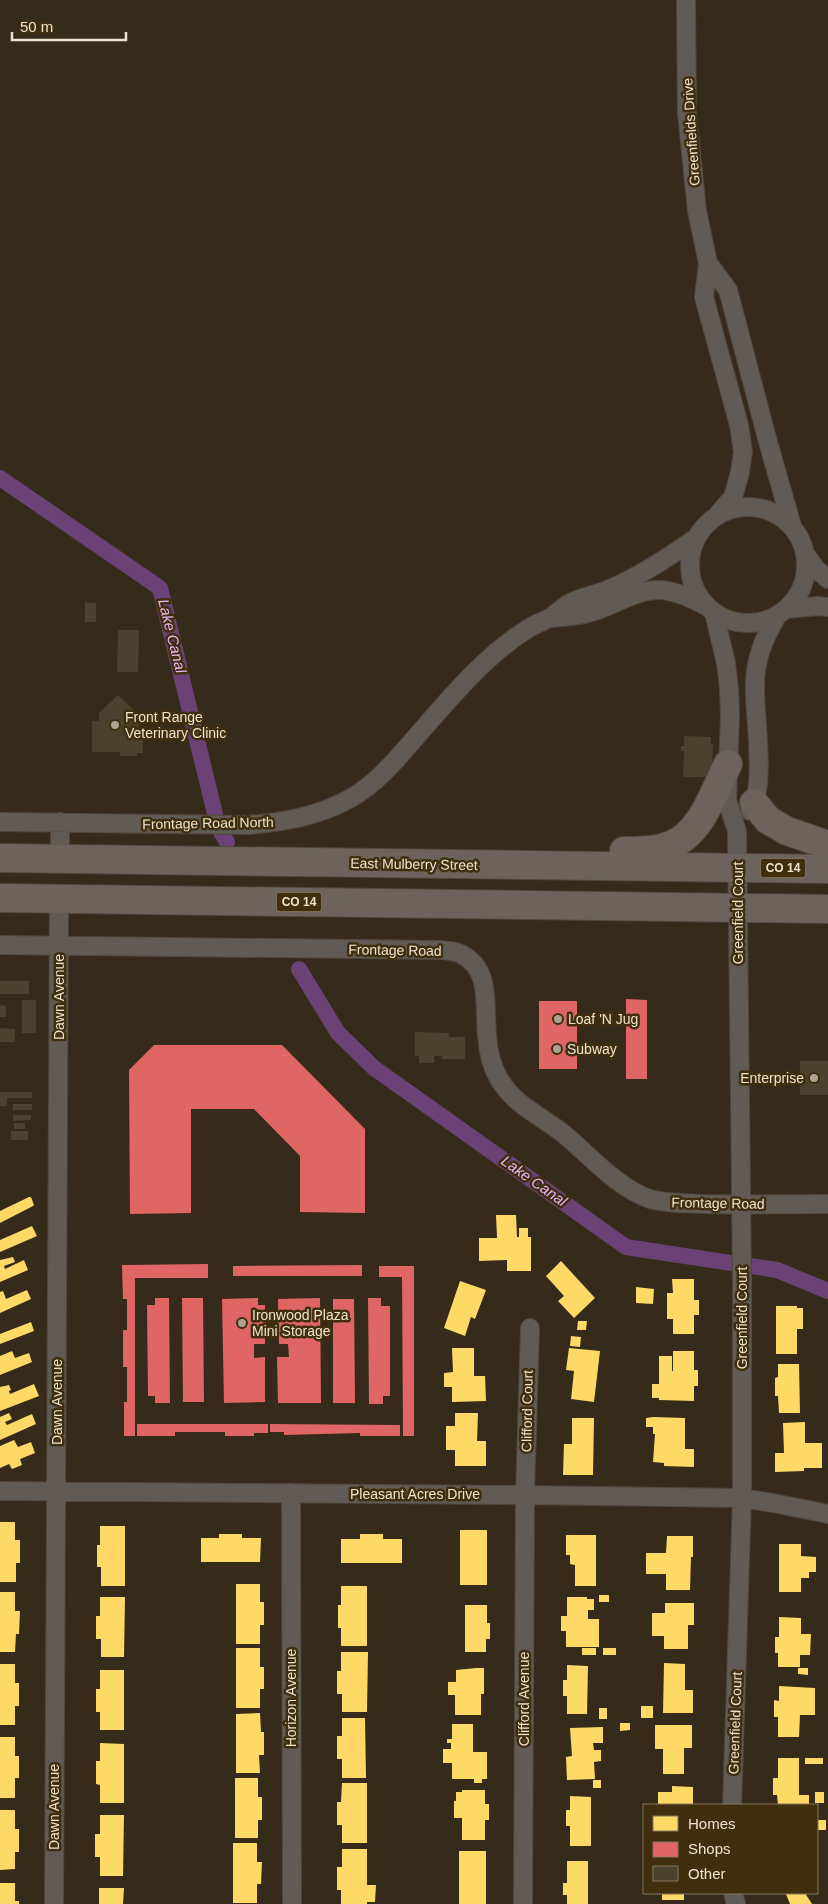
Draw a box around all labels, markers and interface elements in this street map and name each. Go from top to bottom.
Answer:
scale bar [12,10,126,42]
text: 50 m [20,18,53,35]
street label: Greenfields Drive [679,77,703,187]
water label: Lake Canal [155,597,190,675]
place label: Front Range Veterinary Clinic [125,709,226,741]
marker: Front Range Veterinary Clinic [109,719,121,731]
street label: Frontage Road North [142,814,274,832]
street label: East Mulberry Street [350,855,478,873]
road number: CO 14 [760,858,806,878]
street label: Greenfield Court [730,862,746,964]
road number: CO 14 [276,892,322,912]
street label: Frontage Road [348,941,442,959]
street label: Dawn Avenue [51,954,67,1040]
place label: Loaf 'N Jug [568,1011,638,1027]
marker: Loaf 'N Jug [552,1013,564,1025]
place label: Subway [567,1041,617,1057]
marker: Subway [551,1043,563,1055]
place label: Enterprise [740,1070,804,1086]
marker: Enterprise [808,1072,820,1084]
water label: Lake Canal [498,1152,571,1210]
street label: Frontage Road [671,1194,765,1212]
street label: Greenfield Court [734,1267,750,1369]
place label: Ironwood Plaza Mini Storage [252,1307,349,1339]
marker: Ironwood Plaza Mini Storage [236,1317,248,1329]
street label: Dawn Avenue [49,1359,65,1445]
street label: Clifford Court [518,1370,536,1452]
street label: Pleasant Acres Drive [350,1486,480,1502]
street label: Horizon Avenue [283,1648,299,1747]
street label: Clifford Avenue [516,1652,532,1746]
street label: Greenfield Court [725,1671,745,1775]
street label: Dawn Avenue [46,1764,62,1850]
legend [643,1804,818,1894]
text: Homes [688,1815,736,1832]
text: Shops [688,1840,731,1857]
text: Other [688,1865,726,1882]

